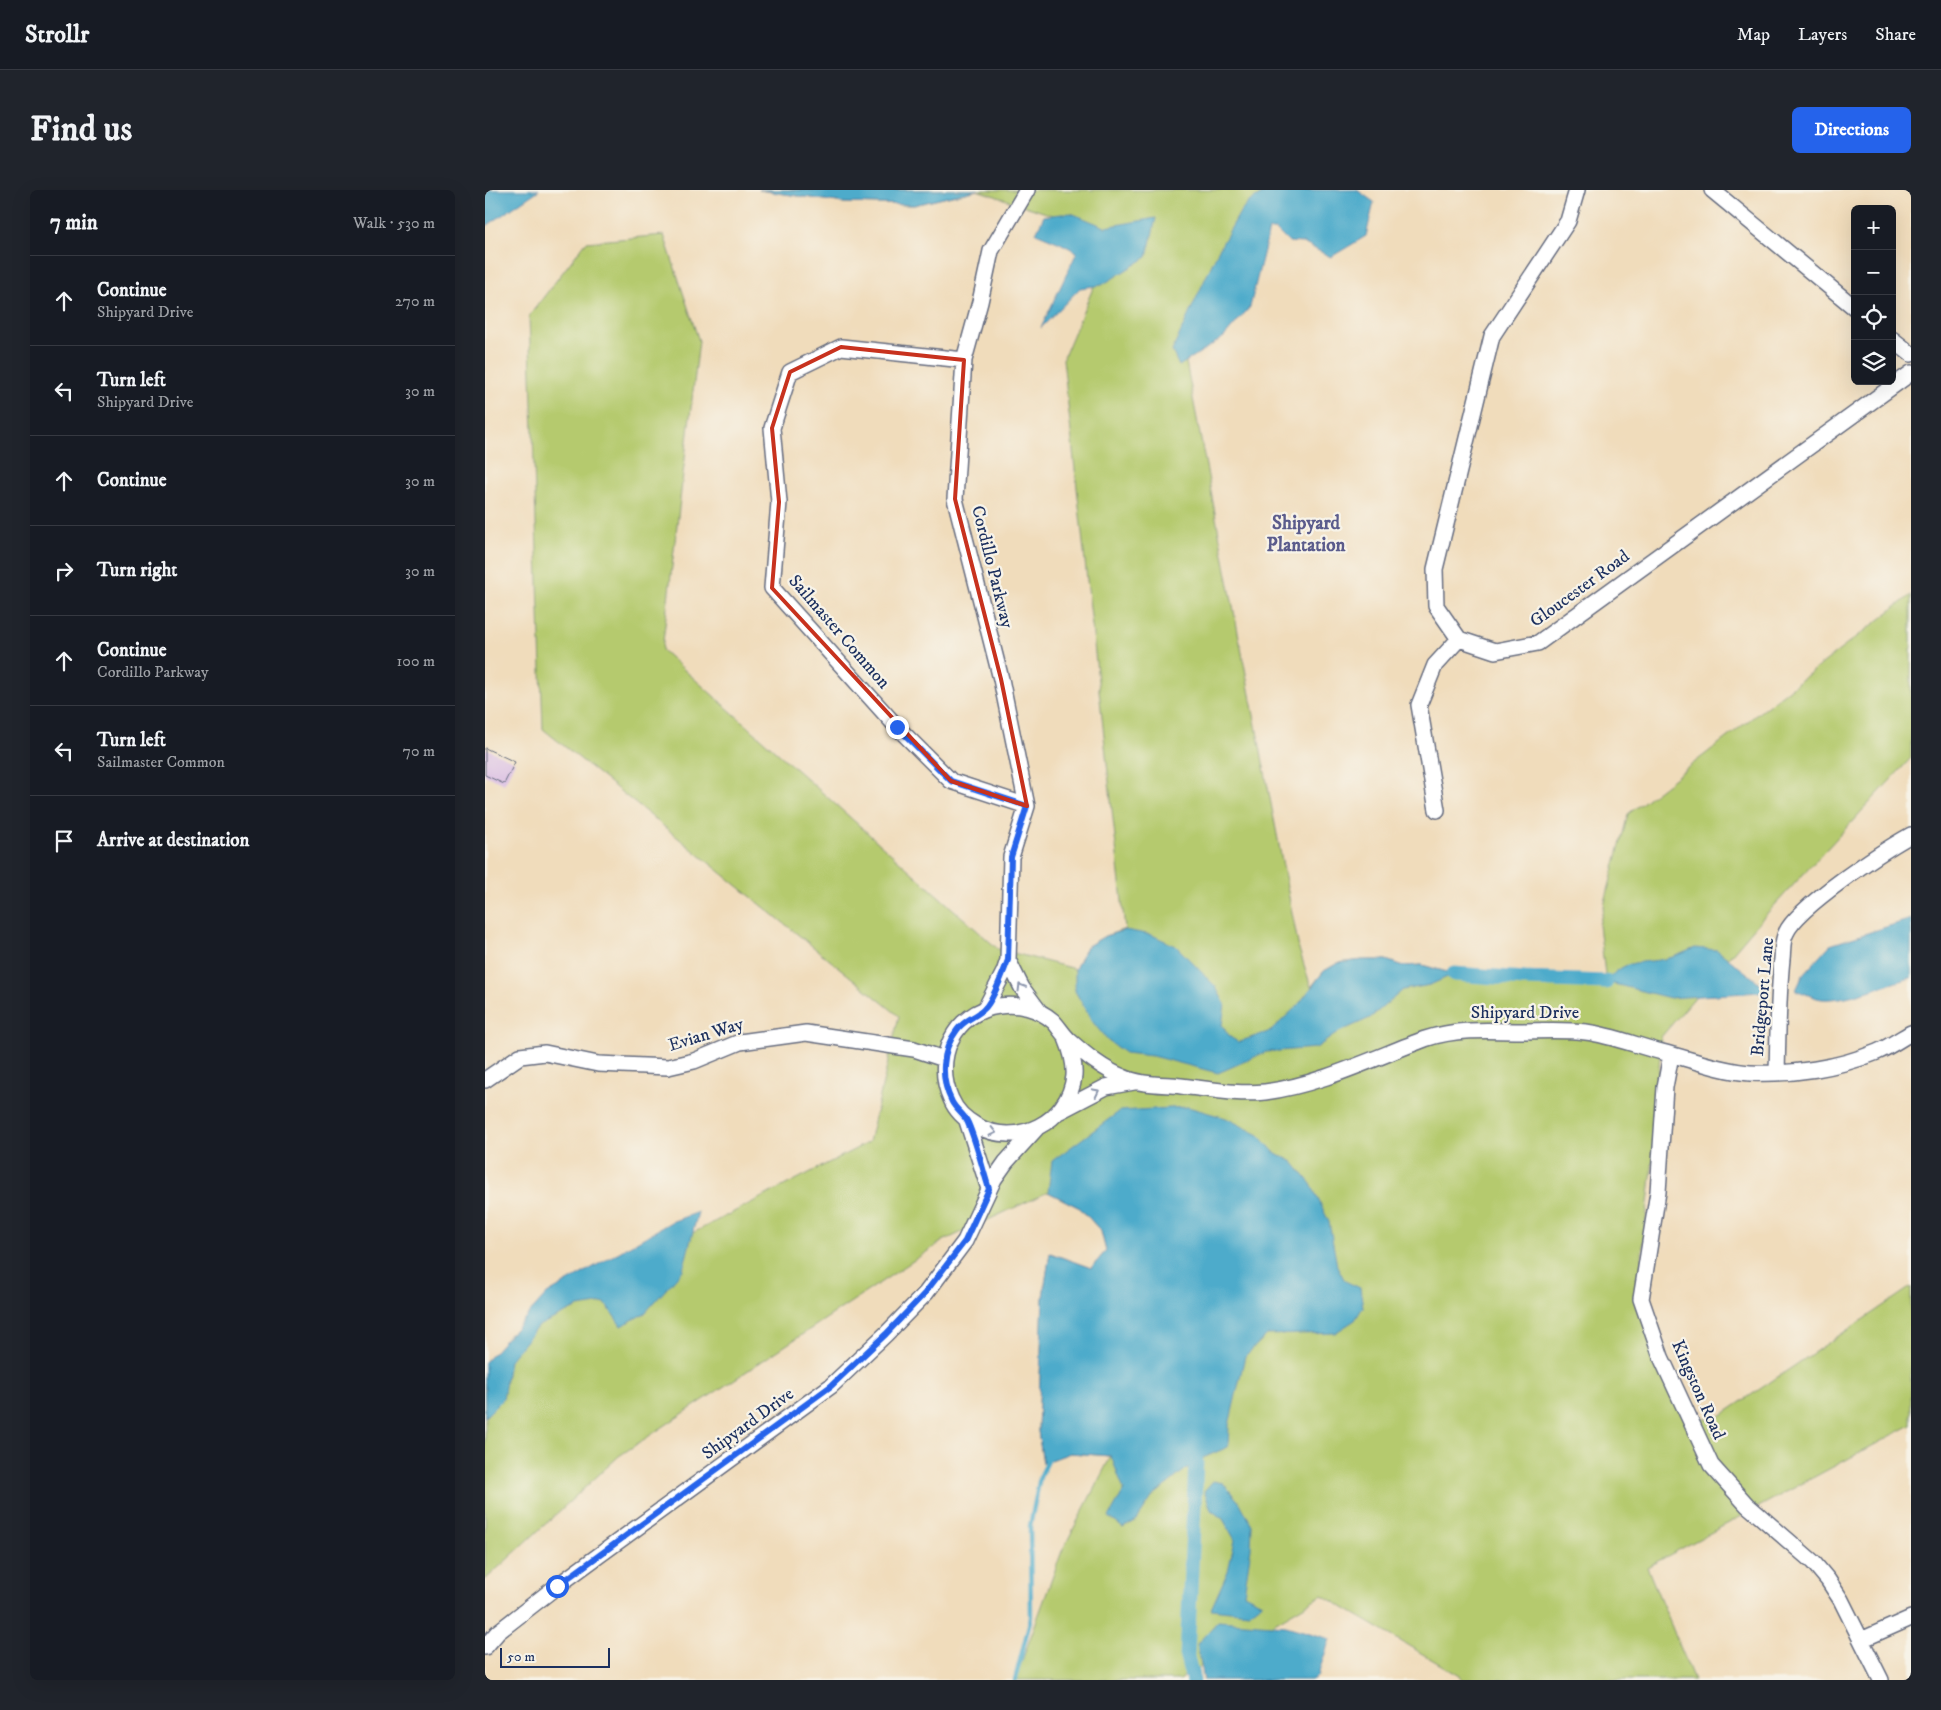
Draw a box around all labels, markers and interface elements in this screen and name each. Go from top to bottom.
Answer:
text: Strollr [25,20,89,50]
text: Map [1737,24,1770,46]
text: Layers [1798,24,1847,46]
text: Share [1875,24,1916,46]
button: Directions [1792,107,1911,153]
text: Find us [30,108,132,152]
map controls [1851,205,1896,385]
button: + [1851,205,1896,250]
text: 7 min [50,210,98,236]
text: Walk · 530 m [353,213,435,233]
button: − [1851,250,1896,295]
text: Continue [97,279,167,302]
icon: ahead [50,287,78,315]
text: 270 m [395,291,435,311]
button: locate [1851,295,1896,340]
text: Shipyard Drive [97,302,193,322]
button: layers [1851,340,1896,385]
text: Turn left [97,369,166,392]
icon: left [50,377,78,405]
text: 30 m [405,381,435,401]
text: Shipyard Drive [97,392,193,412]
icon: ahead [50,467,78,495]
text: Continue [97,469,167,492]
text: 30 m [405,471,435,491]
street label: Cordillo Parkway [966,503,1018,631]
district label: Shipyard Plantation [1267,512,1347,557]
street label: Gloucester Road [1526,546,1634,632]
icon: right [50,557,78,585]
text: Turn right [97,559,177,582]
text: 30 m [405,561,435,581]
street label: Sailmaster Common [783,570,895,694]
text: Continue [97,639,167,662]
icon: ahead [50,647,78,675]
text: 100 m [397,651,435,671]
text: Cordillo Parkway [97,662,209,682]
route end [886,716,909,739]
text: Turn left [97,729,166,752]
icon: left [50,737,78,765]
text: 70 m [403,741,435,761]
text: Sailmaster Common [97,752,225,772]
icon: arrive [50,827,78,855]
text: Arrive at destination [97,829,249,852]
street label: Bridgeport Lane [1747,937,1779,1057]
one-way arrow [1018,983,1028,992]
street label: Shipyard Drive [1471,1002,1579,1024]
street label: Evian Way [666,1013,747,1057]
one-way arrow [1090,1088,1099,1098]
one-way arrow [988,1126,997,1137]
street label: Kingston Road [1666,1337,1730,1443]
street label: Shipyard Drive [698,1383,798,1465]
route start [546,1575,569,1598]
scale bar [500,1645,610,1668]
text: 50 m [507,1648,535,1666]

